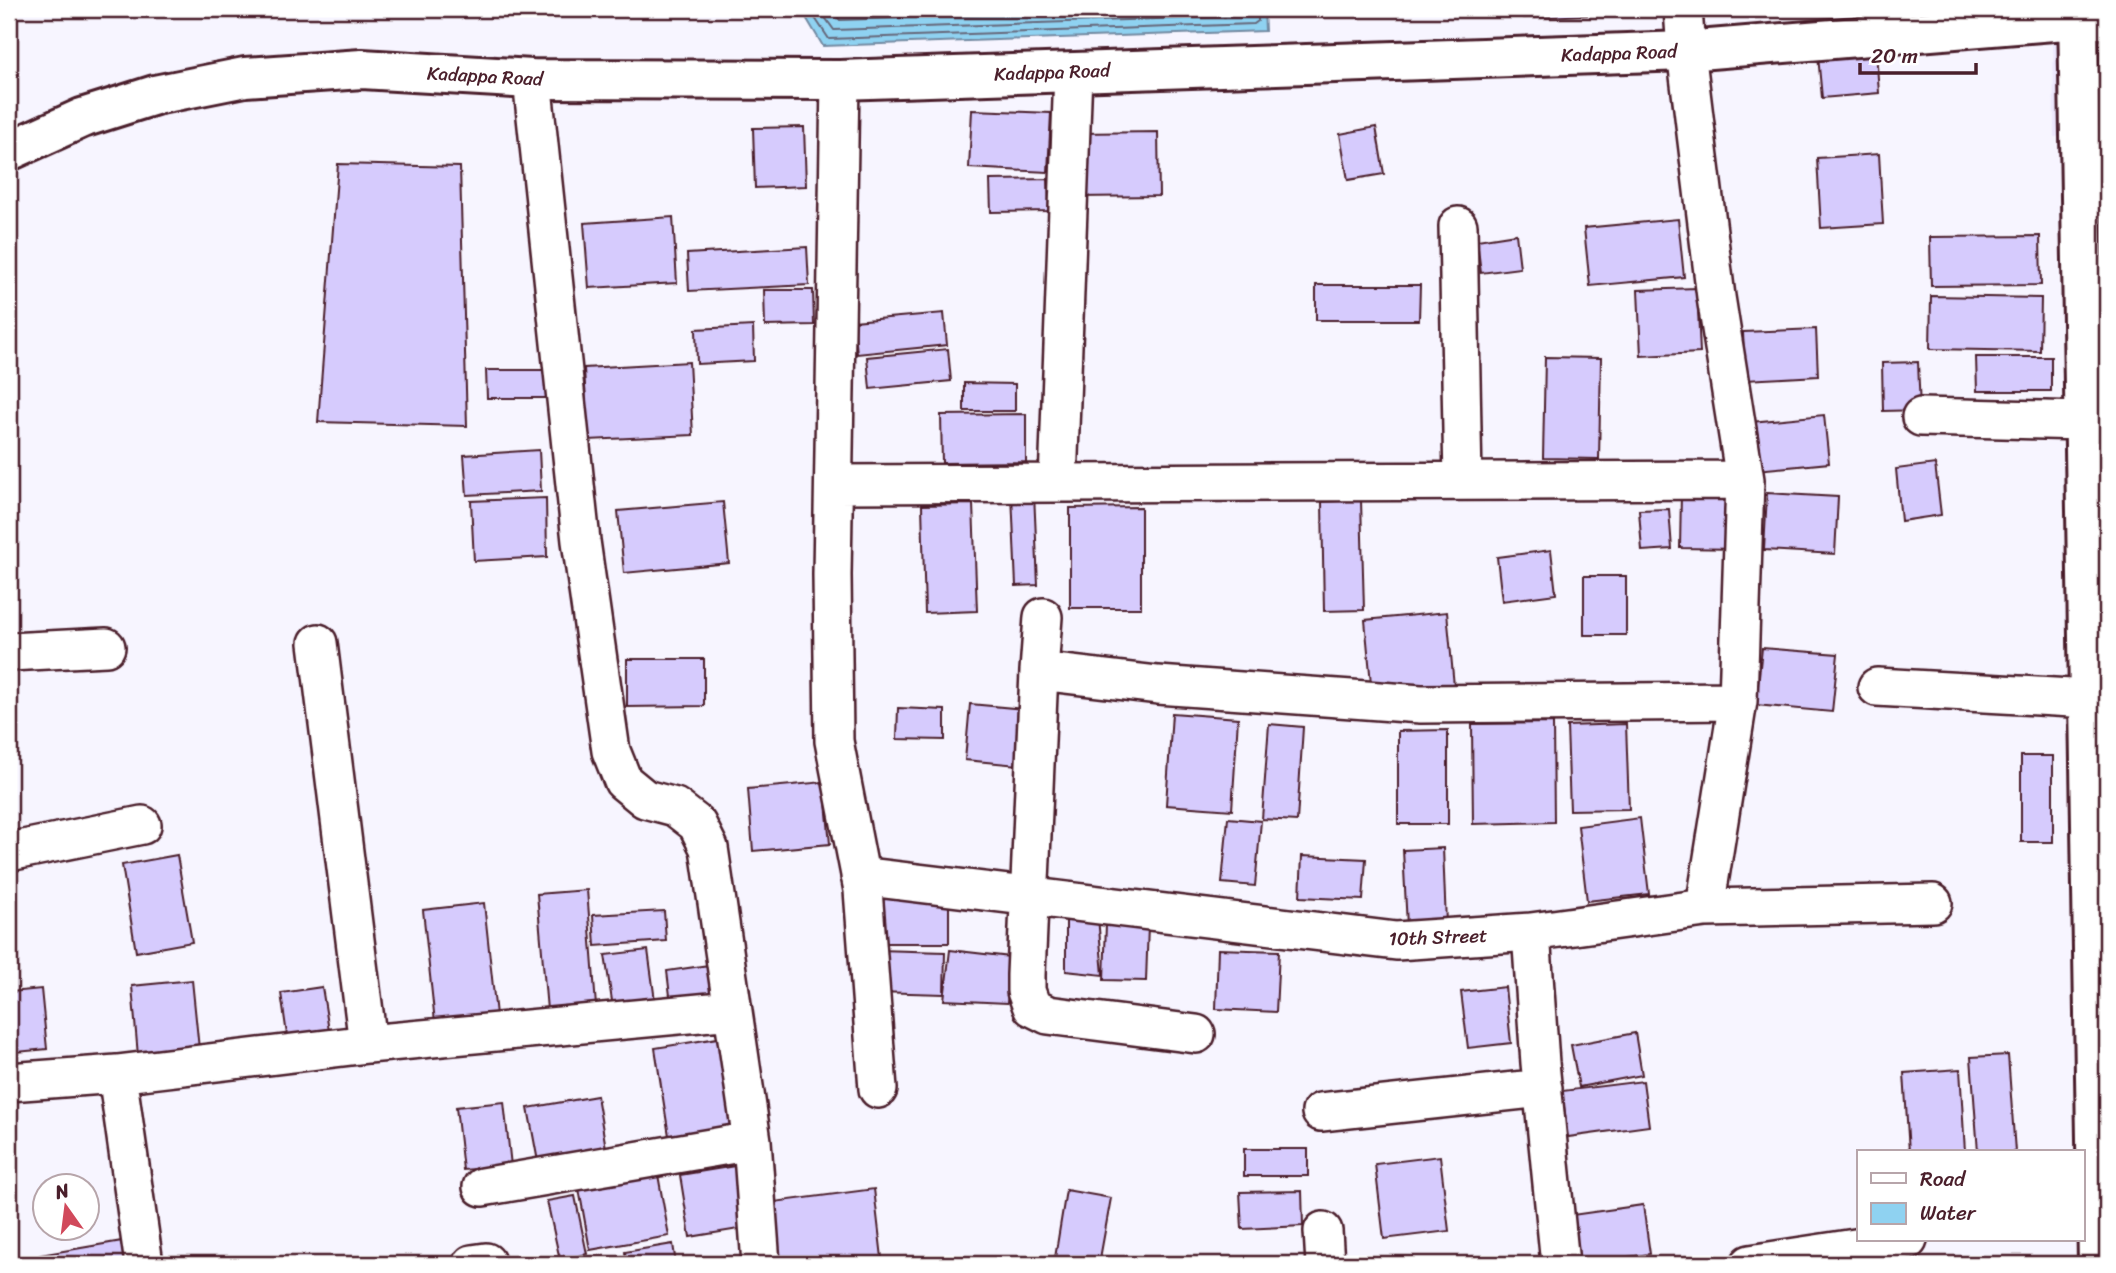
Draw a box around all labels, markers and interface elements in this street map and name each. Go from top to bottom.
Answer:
scale bar [1860,32,1976,76]
street label: Kadappa Road [1560,34,1679,72]
text: 20 m [1871,37,1918,75]
street label: Kadappa Road [993,53,1112,91]
street label: Kadappa Road [426,56,546,96]
street label: 10th Street [1388,919,1488,955]
legend [1857,1150,2084,1242]
text: Road [1920,1160,1967,1198]
north arrow [32,1172,102,1242]
text: N [51,1173,73,1209]
text: Water [1920,1194,1977,1232]

